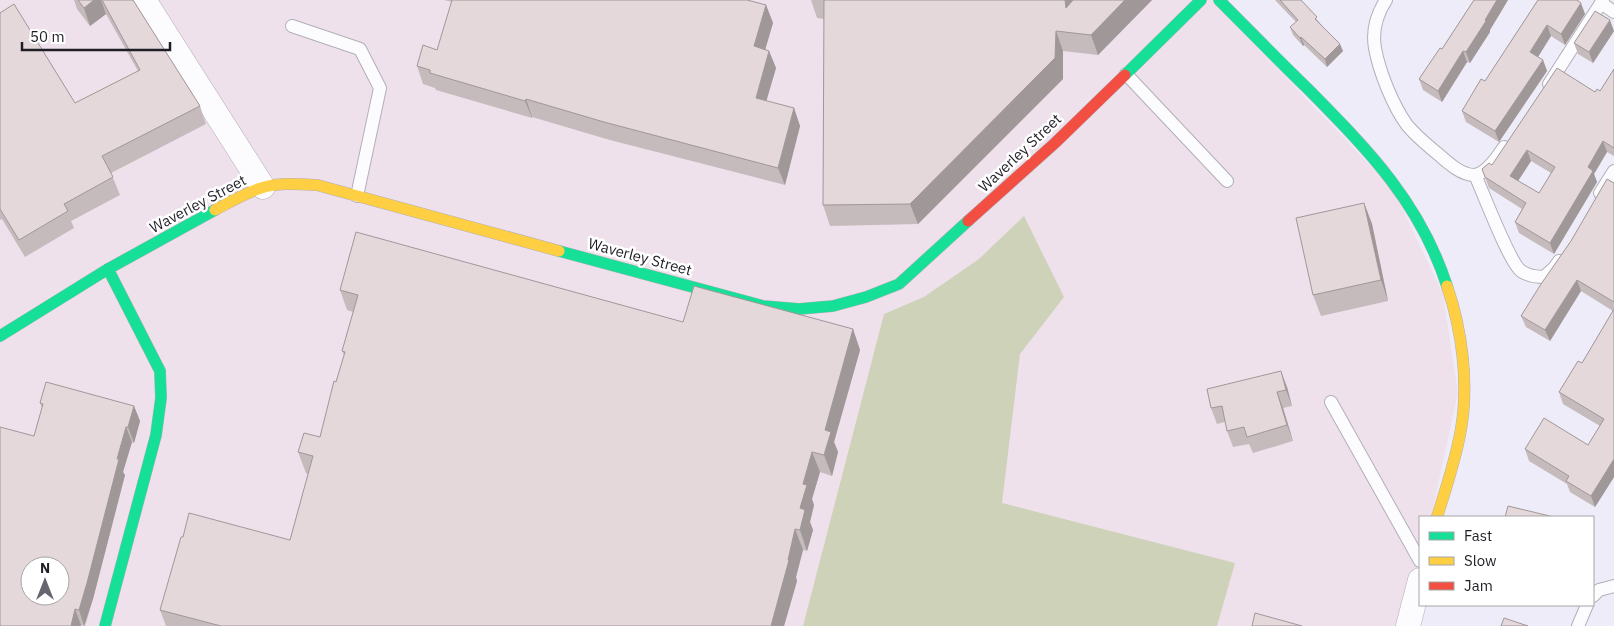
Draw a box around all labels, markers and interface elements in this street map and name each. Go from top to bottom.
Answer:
scale bar [22,20,170,52]
text: 50 m [30,27,65,46]
street label: Waverley Street [974,109,1065,196]
street label: Waverley Street [146,170,249,237]
street label: Waverley Street [586,234,694,279]
legend [1419,516,1594,606]
text: Fast [1464,526,1492,545]
text: Slow [1464,551,1497,570]
north arrow [20,556,70,606]
text: N [40,559,50,577]
text: Jam [1464,576,1493,595]

